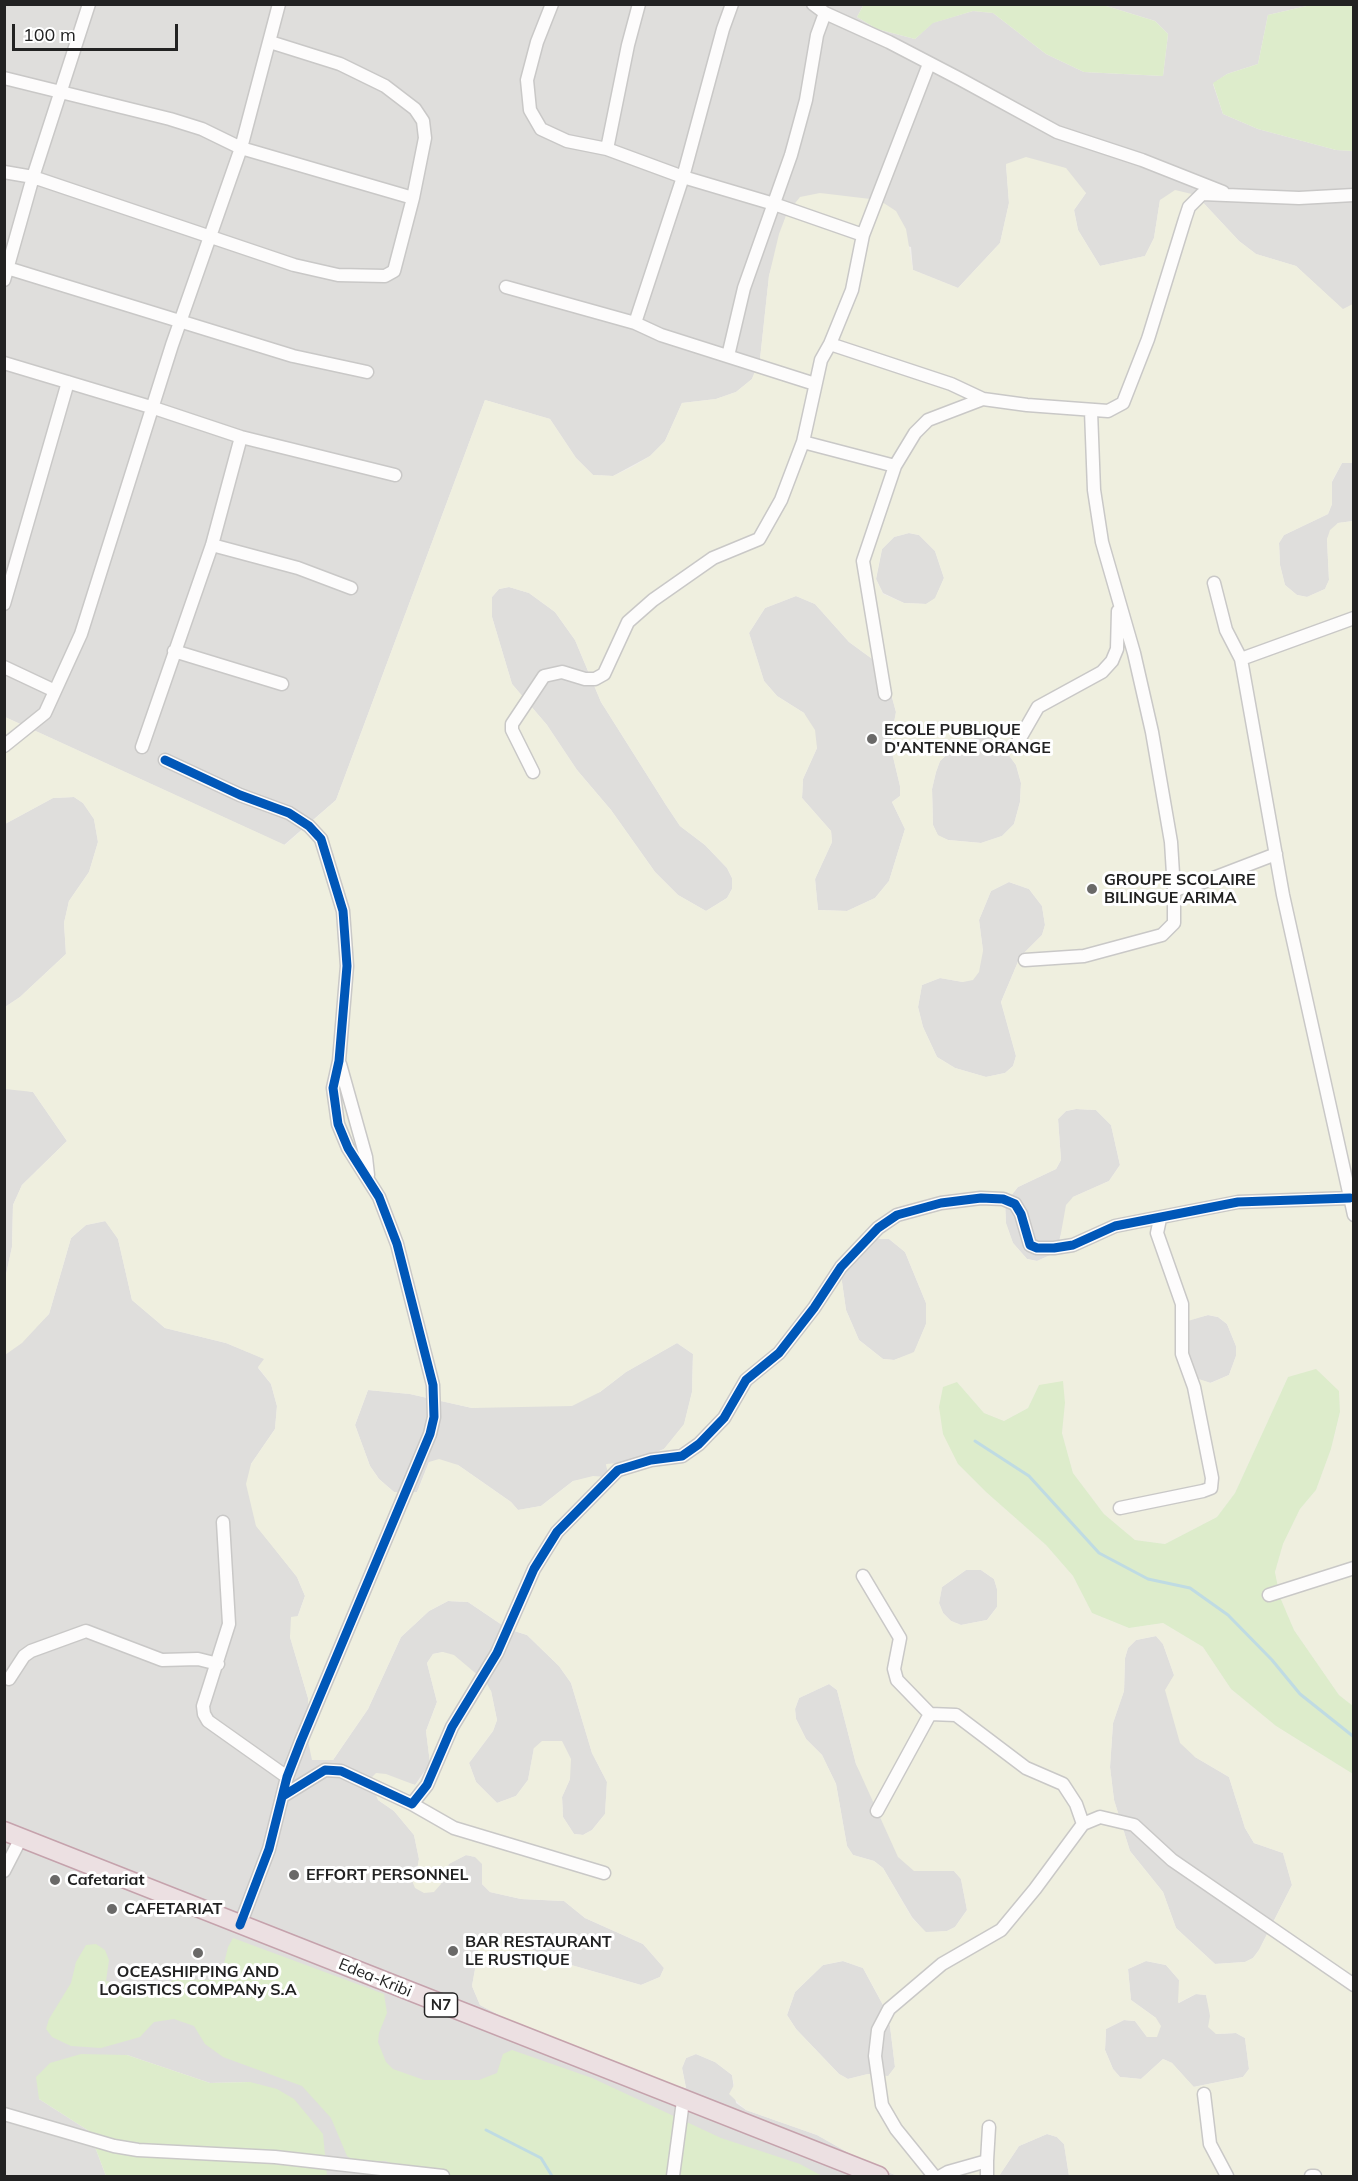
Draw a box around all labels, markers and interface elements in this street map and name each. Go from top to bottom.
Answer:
scale bar [15,12,182,50]
text: 100 m [23,23,76,46]
place label: ECOLE PUBLIQUE D'ANTENNE ORANGE [884,720,1051,758]
marker: ECOLE PUBLIQUE D'ANTENNE ORANGE [865,732,879,746]
place label: GROUPE SCOLAIRE BILINGUE ARIMA [1104,870,1256,908]
marker: GROUPE SCOLAIRE BILINGUE ARIMA [1085,882,1099,896]
place label: EFFORT PERSONNEL [306,1865,468,1885]
marker: EFFORT PERSONNEL [287,1868,301,1882]
place label: Cafetariat [67,1870,144,1890]
marker: Cafetariat [48,1873,62,1887]
place label: CAFETARIAT [124,1899,222,1919]
marker: CAFETARIAT [105,1902,119,1916]
place label: BAR RESTAURANT LE RUSTIQUE [465,1932,612,1970]
marker: BAR RESTAURANT LE RUSTIQUE [446,1944,460,1958]
marker: OCEASHIPPING AND LOGISTICS COMPANy S.A [191,1946,205,1960]
street label: Edea-Kribi [336,1955,414,2001]
place label: OCEASHIPPING AND LOGISTICS COMPANy S.A [99,1962,297,2000]
road number: N7 [424,1993,458,2017]

